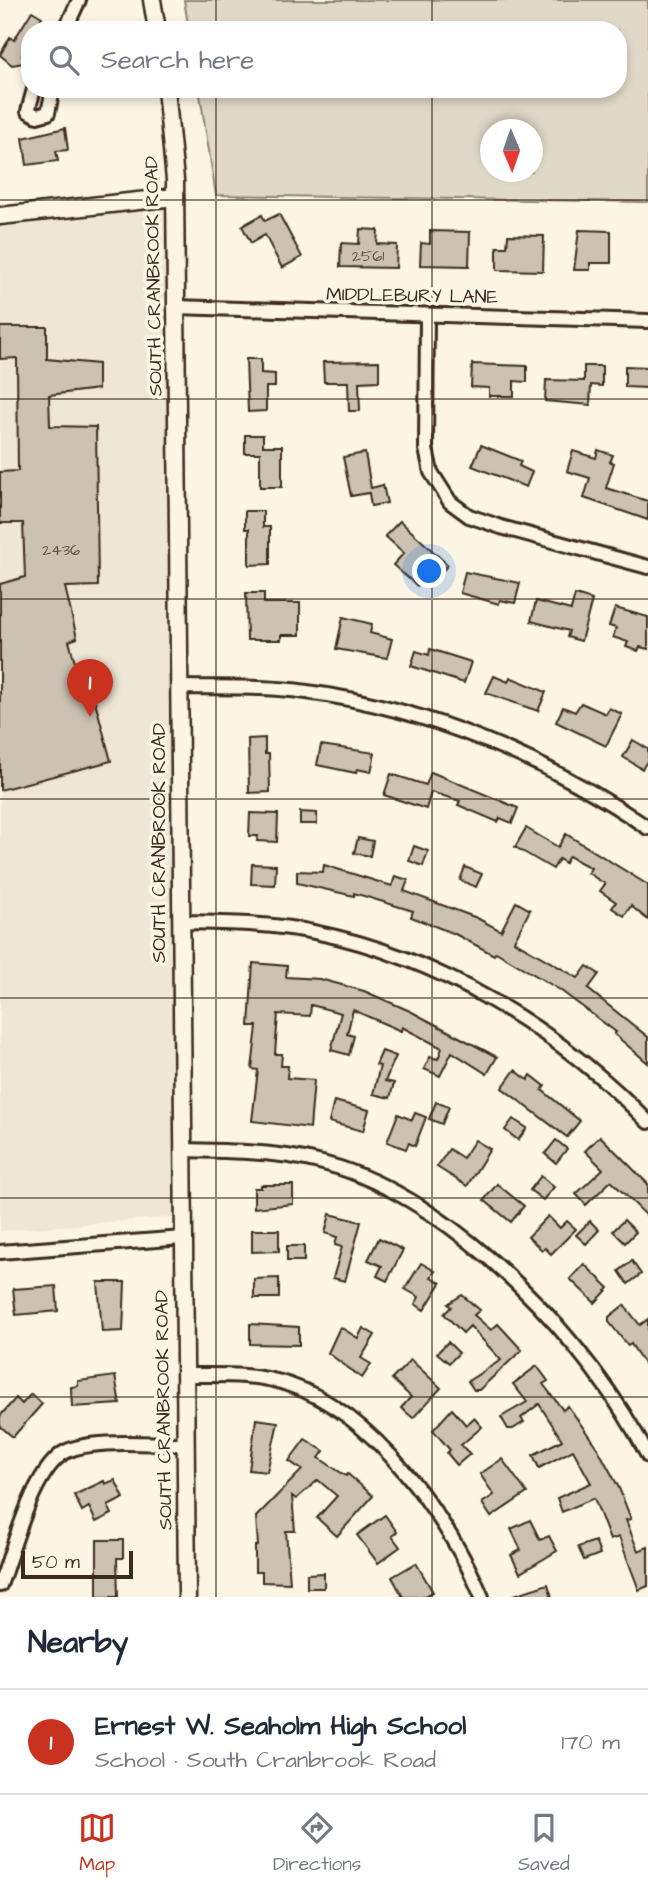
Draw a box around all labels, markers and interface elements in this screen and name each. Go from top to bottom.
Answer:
search box [21,21,627,98]
icon: search [45,41,83,79]
text: Search here [101,42,254,78]
north arrow [480,119,543,182]
street label: SOUTH CRANBROOK ROAD [138,156,170,396]
house number: 2561 [352,245,384,267]
street label: MIDDLEBURY LANE [326,281,498,311]
house number: 2436 [42,539,80,561]
your location [412,554,446,588]
pin: 1 [67,659,113,717]
street label: SOUTH CRANBROOK ROAD [146,723,173,963]
street label: SOUTH CRANBROOK ROAD [148,1290,180,1530]
scale bar [21,1548,133,1580]
text: 50 m [32,1549,80,1576]
text: Nearby [28,1622,128,1664]
text: Ernest W. Seaholm High School [95,1708,466,1744]
text: 1 [50,1726,52,1758]
text: 170 m [561,1726,620,1758]
text: School · South Cranbrook Road [95,1744,436,1776]
tab: Map [78,1809,116,1878]
tab: Directions [273,1809,361,1878]
tab: Saved [518,1809,570,1878]

